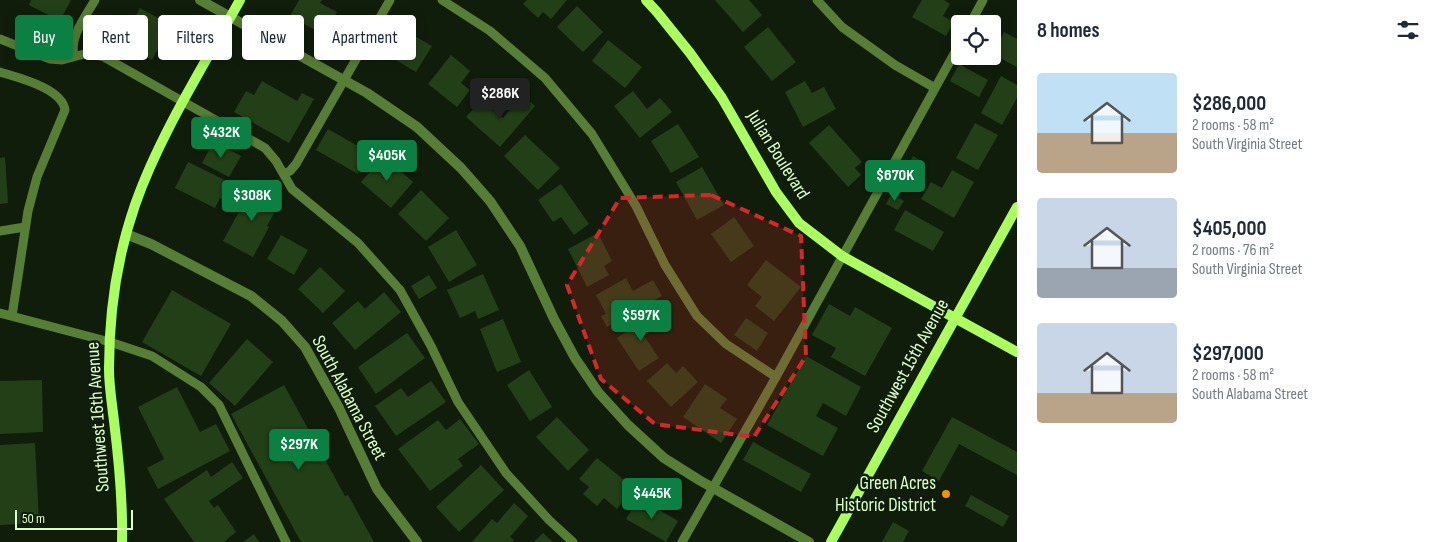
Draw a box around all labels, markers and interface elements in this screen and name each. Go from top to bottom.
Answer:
chip: Buy [15,15,73,60]
chip: Rent [83,15,148,60]
chip: Filters [158,15,232,60]
chip: New [242,15,304,60]
chip: Apartment [314,15,416,60]
map controls [951,15,1001,65]
button: locate [951,15,1001,65]
icon: filters [1394,16,1422,44]
text: 8 homes [1037,18,1100,43]
pin: $286K [465,78,535,120]
text: $286K [481,84,519,103]
text: $286,000 [1192,91,1266,116]
icon: home [1077,93,1137,153]
street label: Julian Boulevard [741,105,814,204]
pin: $432K [186,116,256,159]
text: 2 rooms · 58 m² [1192,116,1274,135]
text: $432K [202,123,240,142]
text: South Virginia Street [1192,135,1302,154]
pin: $405K [352,140,422,182]
text: $405K [368,146,406,165]
pin: $670K [860,160,930,202]
text: $670K [876,166,914,185]
pin: $308K [217,180,287,222]
text: $308K [233,186,271,205]
text: $405,000 [1192,216,1266,241]
icon: home [1077,218,1137,278]
text: 2 rooms · 76 m² [1192,241,1274,260]
text: South Virginia Street [1192,260,1302,279]
street label: Southwest 15th Avenue [862,295,954,437]
pin: $597K [606,300,676,342]
text: $597K [622,306,660,325]
street label: South Alabama Street [306,332,392,464]
street label: Southwest 16th Avenue [81,341,115,493]
text: $297,000 [1192,341,1264,366]
icon: home [1077,343,1137,403]
text: 2 rooms · 58 m² [1192,366,1274,385]
text: South Alabama Street [1192,385,1308,404]
pin: $297K [264,428,334,471]
text: $297K [280,435,318,454]
place label: Green Acres Historic District [835,472,936,517]
pin: $445K [617,478,687,520]
text: $445K [633,484,671,503]
marker: Green Acres Historic District [940,488,952,500]
scale bar [15,507,132,530]
text: 50 m [22,510,45,527]

